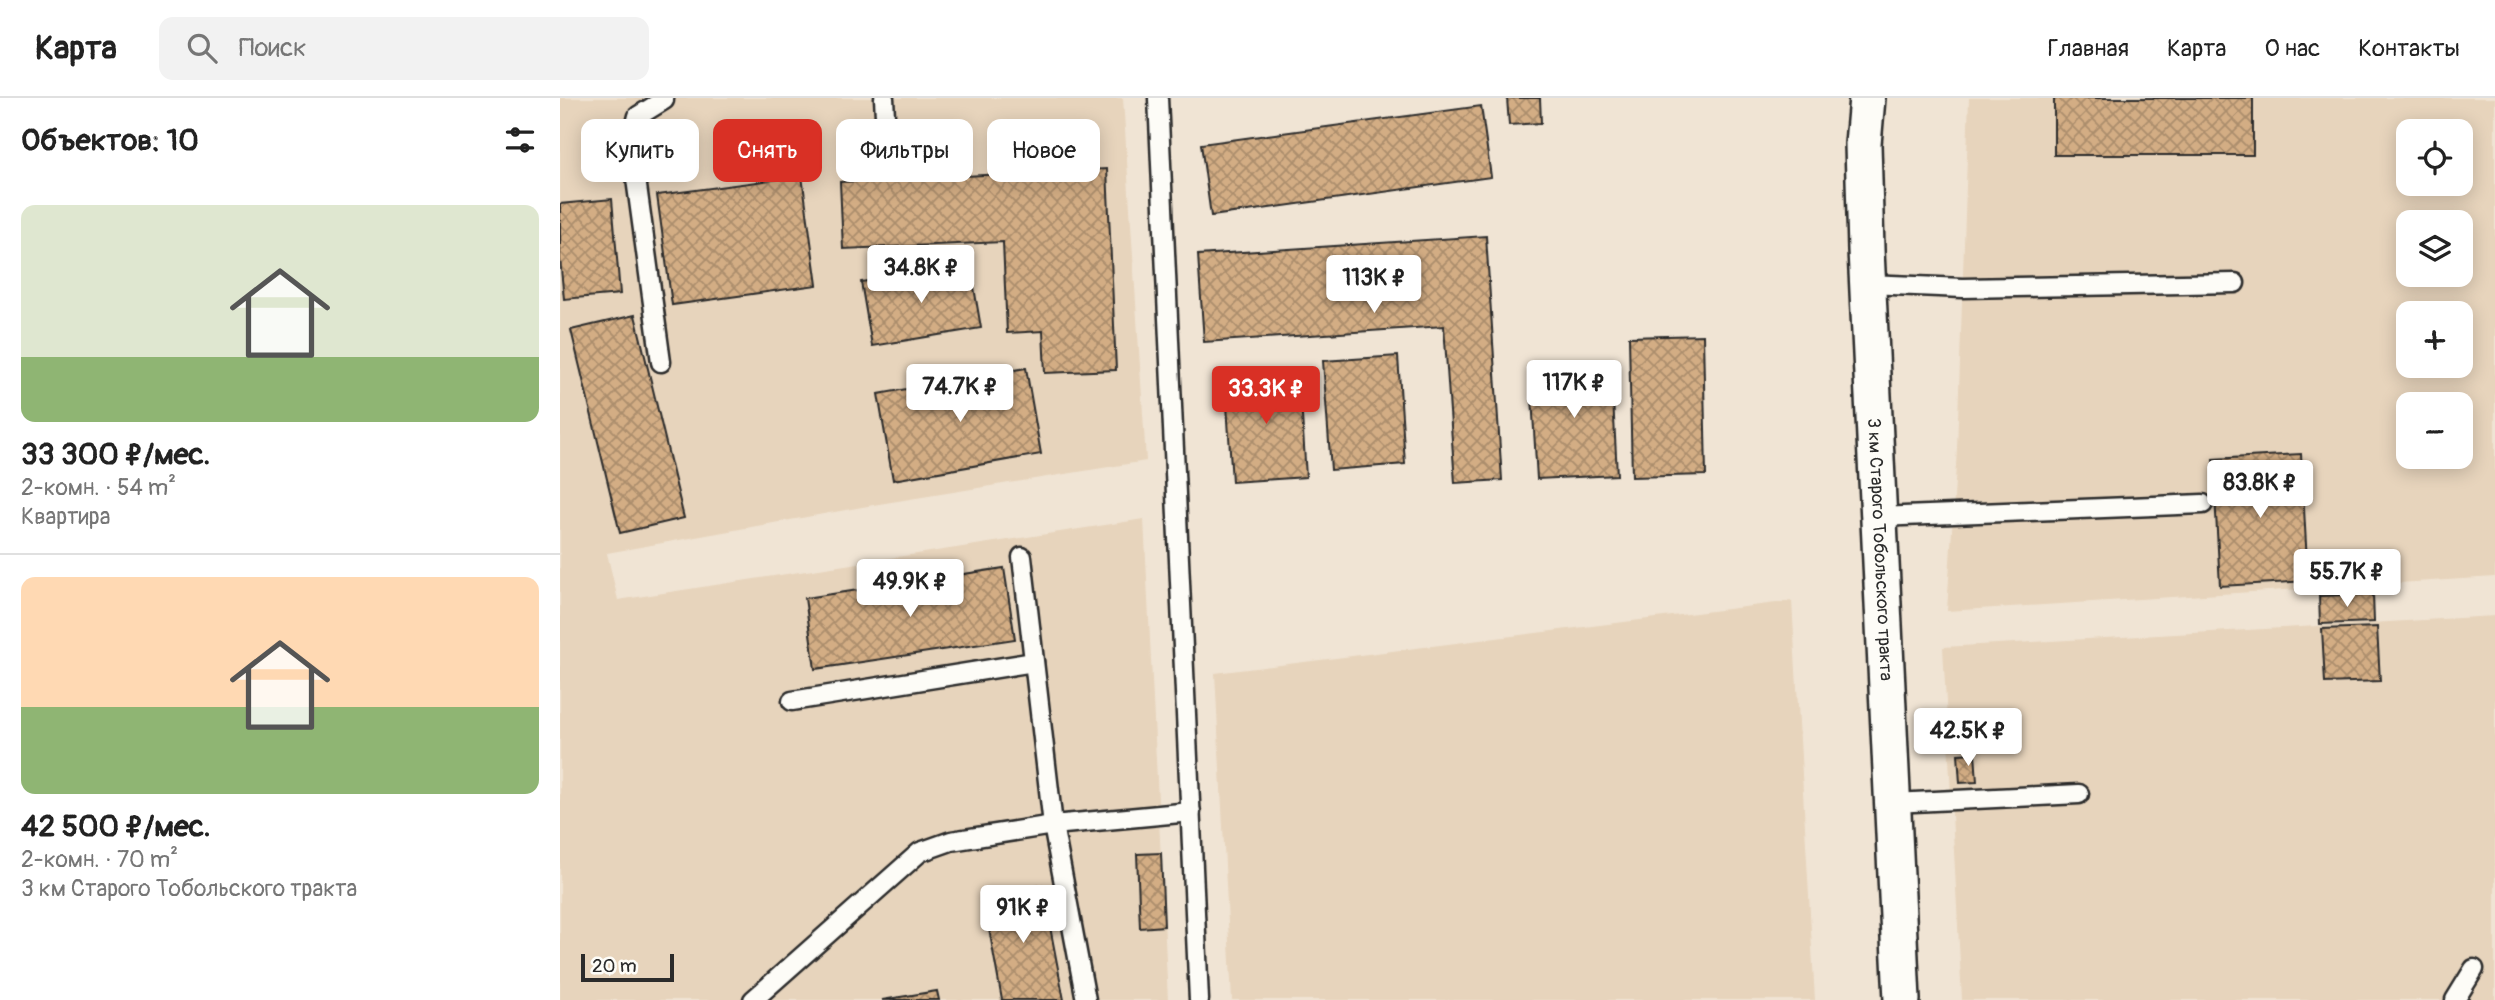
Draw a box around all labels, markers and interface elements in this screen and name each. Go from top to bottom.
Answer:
search box [159,17,649,80]
text: Карта [35,28,117,69]
icon: search [183,29,221,67]
text: Поиск [239,32,307,64]
text: Главная [2048,34,2129,63]
text: Карта [2167,34,2227,63]
text: О нас [2265,34,2320,63]
text: Контакты [2358,34,2460,63]
chip: Купить [581,119,699,182]
chip: Снять [713,119,822,182]
chip: Фильтры [836,119,973,182]
chip: Новое [987,119,1100,182]
map controls [2396,119,2473,469]
button: locate [2396,119,2473,196]
icon: filters [501,121,539,159]
text: Объектов: 10 [21,122,199,159]
button: layers [2396,210,2473,287]
pin: 34.8K ₽ [856,246,986,305]
icon: home [217,250,343,376]
text: 34.8K ₽ [883,253,959,282]
pin: 113K ₽ [1317,256,1431,315]
text: 113K ₽ [1342,263,1406,292]
button: + [2396,301,2473,378]
pin: 117K ₽ [1517,360,1631,420]
pin: 74.7K ₽ [895,364,1025,424]
pin: 33.3K ₽ [1201,366,1331,426]
text: 117K ₽ [1543,368,1605,397]
text: 74.7K ₽ [922,372,998,401]
text: 33.3K ₽ [1228,374,1304,403]
button: − [2396,392,2473,469]
street label: 3 км Старого Тобольского тракта [1863,417,1898,682]
text: 33 300 ₽/мес. [21,436,210,473]
pin: 83.8K ₽ [2195,460,2325,520]
text: 83.8K ₽ [2223,468,2297,497]
text: 2-комн. · 54 m² [21,473,176,502]
text: Квартира [21,502,110,531]
pin: 55.7K ₽ [2282,550,2412,609]
text: 55.7K ₽ [2310,557,2384,586]
pin: 49.9K ₽ [845,560,975,619]
text: 49.9K ₽ [873,567,947,596]
icon: home [217,622,343,748]
pin: 42.5K ₽ [1903,708,2033,768]
text: 42.5K ₽ [1930,716,2006,745]
text: 42 500 ₽/мес. [21,808,211,845]
text: 2-комн. · 70 m² [21,845,178,874]
text: 3 км Старого Тобольского тракта [21,874,357,903]
pin: 91K ₽ [974,886,1072,945]
text: 91K ₽ [996,893,1050,922]
scale bar [581,951,674,983]
text: 20 m [592,954,637,978]

